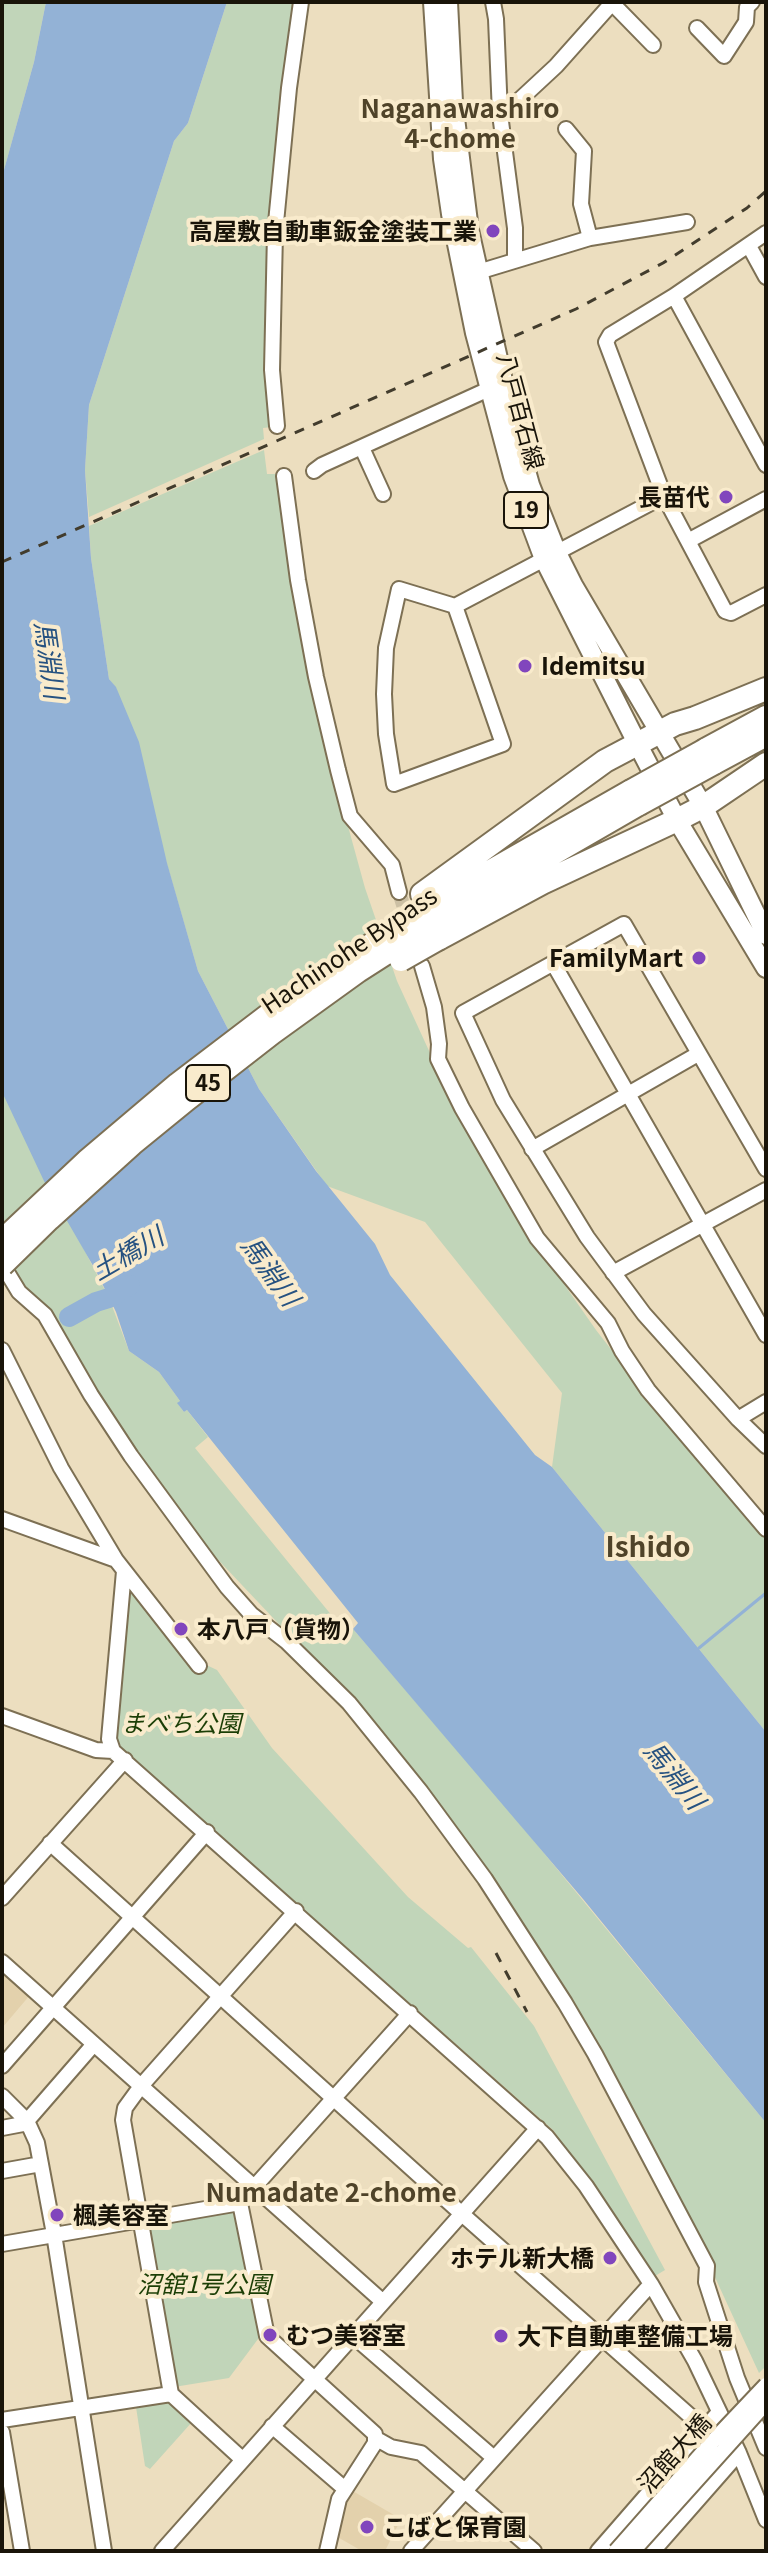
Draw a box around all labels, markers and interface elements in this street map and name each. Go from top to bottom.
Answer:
district label: Naganawashiro 4-chome [360,92,560,154]
place label: 高屋敷自動車鈑金塗装工業 [189,217,477,245]
marker: 高屋敷自動車鈑金塗装工業 [484,222,502,240]
street label: 八戸百石線 [492,349,550,473]
place label: 長苗代 [638,483,710,511]
marker: 長苗代 [717,488,735,506]
road number: 19 [504,492,548,528]
water label: 馬淵川 [29,619,71,701]
place label: Idemitsu [541,652,646,680]
marker: Idemitsu [516,657,534,675]
street label: Hachinohe Bypass [256,881,442,1019]
place label: FamilyMart [549,944,683,972]
marker: FamilyMart [690,949,708,967]
road number: 45 [186,1065,230,1101]
water label: 土橋川 [85,1220,169,1286]
water label: 馬淵川 [235,1230,307,1312]
district label: Ishido [605,1529,691,1563]
place label: 本八戸（貨物） [197,1615,365,1643]
marker: 本八戸（貨物） [172,1620,190,1638]
park label: まべち公園 [121,1709,241,1737]
water label: 馬淵川 [638,1735,712,1815]
district label: Numadate 2-chome [206,2176,456,2208]
place label: 楓美容室 [73,2201,169,2229]
marker: 楓美容室 [48,2206,66,2224]
place label: ホテル新大橋 [450,2244,594,2272]
marker: ホテル新大橋 [601,2249,619,2267]
park label: 沼舘1号公園 [137,2270,271,2298]
place label: むつ美容室 [286,2321,406,2349]
place label: 大下自動車整備工場 [517,2322,733,2350]
marker: むつ美容室 [261,2326,279,2344]
marker: 大下自動車整備工場 [492,2327,510,2345]
street label: 沼館大橋 [631,2408,717,2498]
place label: こばと保育園 [383,2513,527,2541]
marker: こばと保育園 [358,2518,376,2536]

